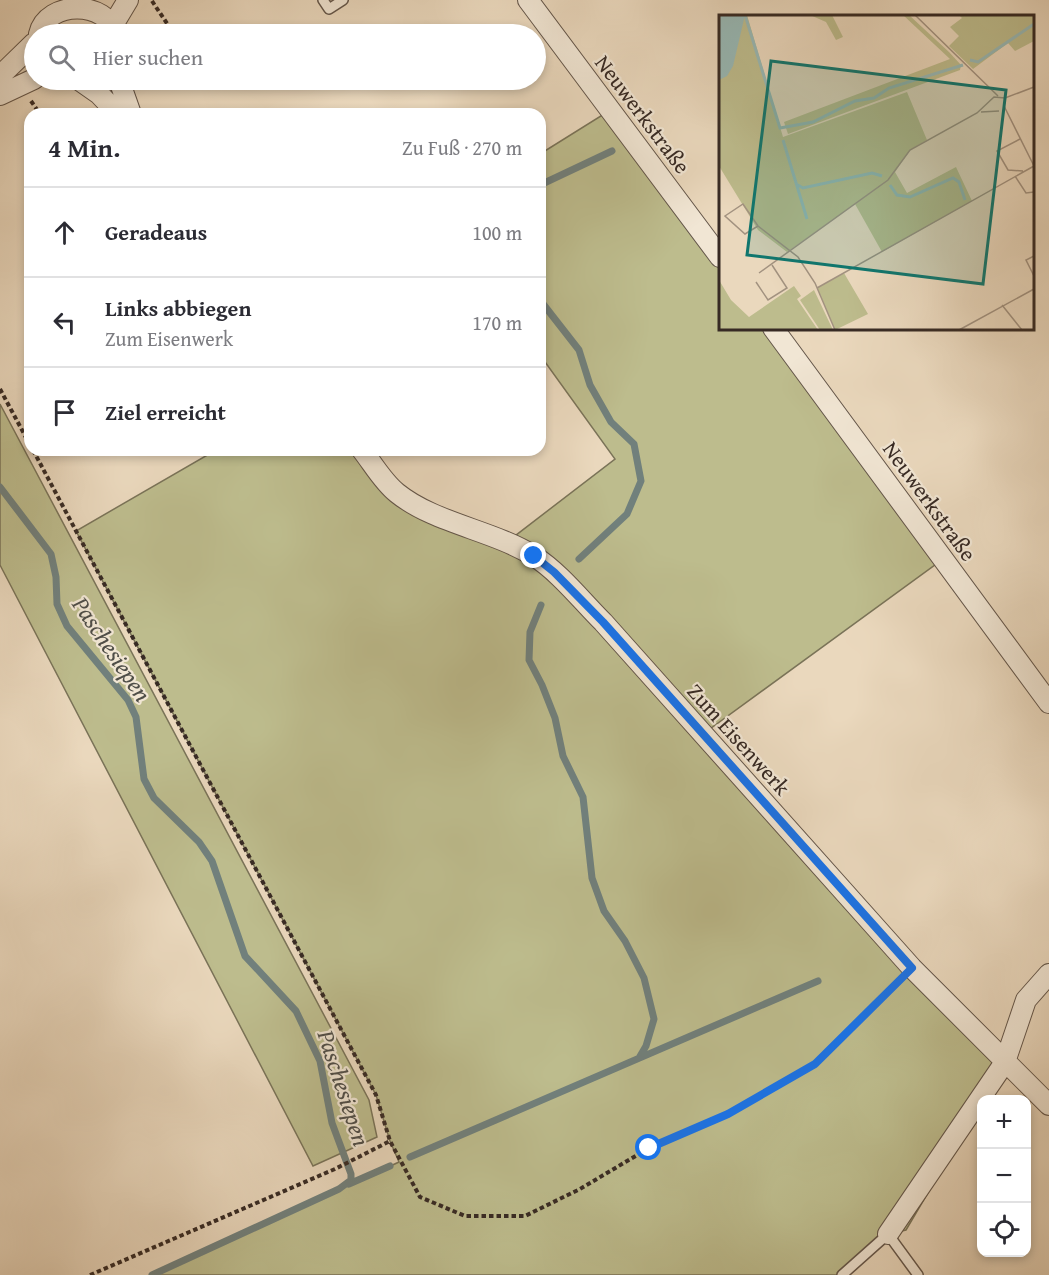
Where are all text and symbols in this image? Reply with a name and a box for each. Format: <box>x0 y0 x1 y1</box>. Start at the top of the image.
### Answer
inset map <box>719 15 1034 330</box>
search box <box>24 24 546 90</box>
icon: search <box>45 41 78 74</box>
text: Hier suchen <box>93 41 203 73</box>
street label: Neuwerkstraße <box>588 48 698 180</box>
text: 4 Min. <box>48 128 120 167</box>
text: Zu Fuß · 270 m <box>402 133 522 162</box>
icon: ahead <box>48 216 81 249</box>
text: Geradeaus <box>105 216 207 248</box>
text: 100 m <box>472 218 522 247</box>
text: Links abbiegen <box>105 292 251 324</box>
icon: left <box>48 306 81 339</box>
text: 170 m <box>472 308 522 337</box>
text: Zum Eisenwerk <box>105 324 233 353</box>
icon: arrive <box>48 396 81 429</box>
text: Ziel erreicht <box>105 396 226 428</box>
street label: Neuwerkstraße <box>876 434 984 568</box>
route end <box>520 542 546 568</box>
water label: Paschesiepen <box>63 589 160 709</box>
street label: Zum Eisenwerk <box>680 676 799 803</box>
water label: Paschesiepen <box>308 1024 379 1151</box>
map controls <box>977 1095 1031 1257</box>
button: + <box>977 1095 1031 1149</box>
route start <box>635 1134 661 1160</box>
button: − <box>977 1149 1031 1203</box>
button: locate <box>977 1203 1031 1257</box>

